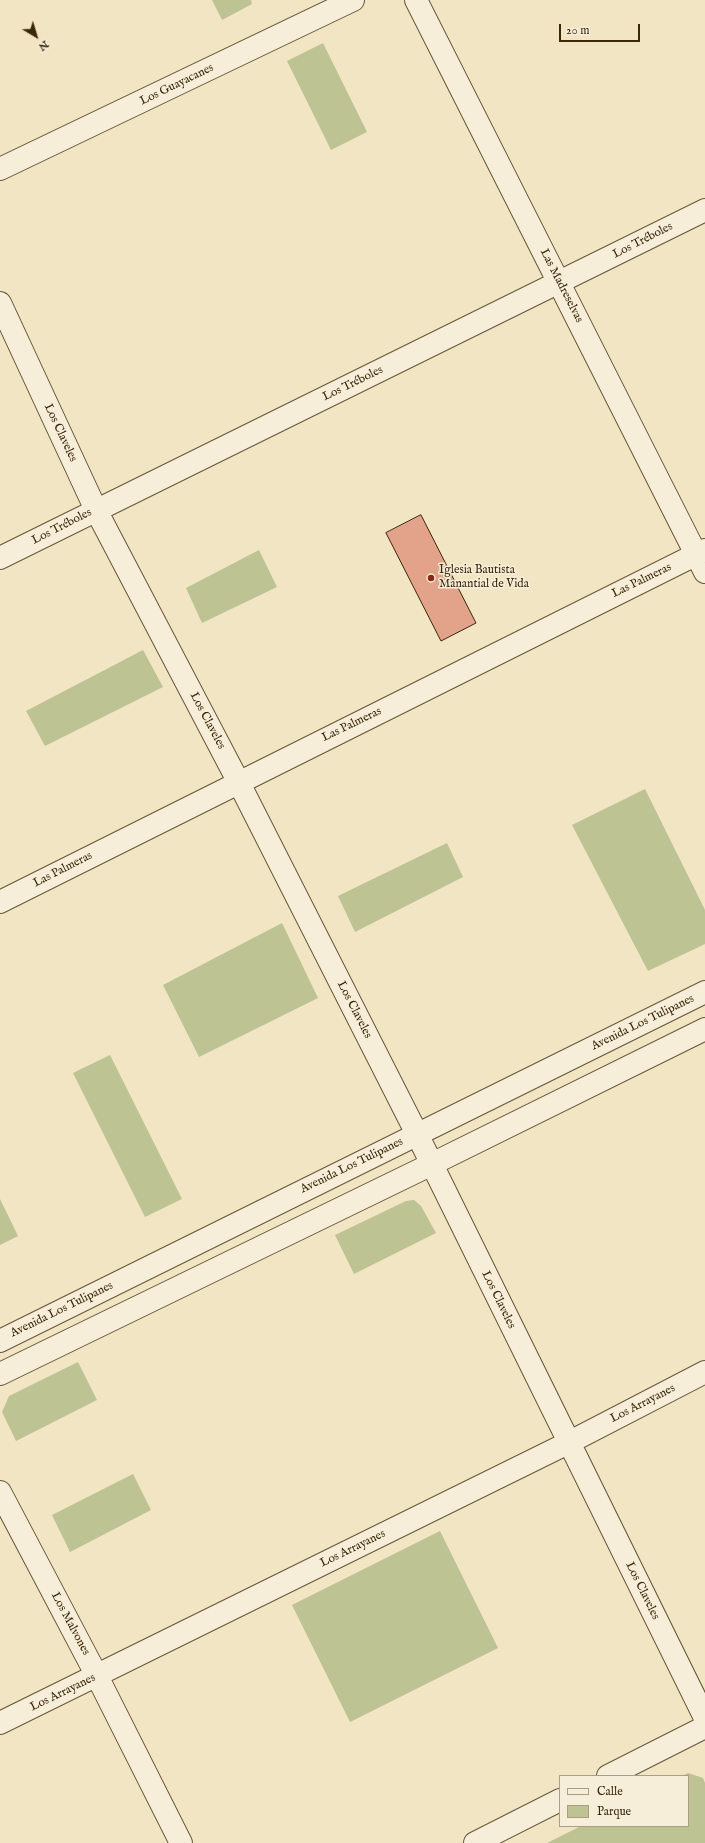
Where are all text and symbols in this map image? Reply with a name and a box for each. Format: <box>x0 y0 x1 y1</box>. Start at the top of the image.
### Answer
north arrow <box>16 16 56 56</box>
scale bar <box>561 16 642 42</box>
text: 20 m <box>566 23 589 38</box>
text: N <box>35 37 51 54</box>
street label: Los Guayacanes <box>138 61 216 109</box>
street label: Los Tréboles <box>611 220 675 262</box>
street label: Las Madreselvas <box>536 247 586 325</box>
street label: Los Tréboles <box>320 363 386 405</box>
street label: Los Claveles <box>40 402 80 464</box>
street label: Los Tréboles <box>30 506 94 548</box>
street label: Las Palmeras <box>610 560 674 602</box>
place label: Iglesia Bautista Manantial de Vida <box>439 564 529 592</box>
marker: Iglesia Bautista Manantial de Vida <box>426 573 436 583</box>
street label: Los Claveles <box>186 690 228 752</box>
street label: Las Palmeras <box>320 704 384 746</box>
street label: Las Palmeras <box>31 849 95 891</box>
street label: Los Claveles <box>333 979 375 1041</box>
street label: Avenida Los Tulipanes <box>589 992 697 1054</box>
street label: Avenida Los Tulipanes <box>298 1135 406 1197</box>
street label: Los Claveles <box>478 1269 518 1331</box>
street label: Avenida Los Tulipanes <box>8 1279 116 1341</box>
street label: Los Arrayanes <box>608 1381 678 1427</box>
street label: Los Arrayanes <box>318 1527 388 1571</box>
street label: Los Claveles <box>622 1560 662 1622</box>
street label: Los Malvones <box>47 1590 93 1658</box>
street label: Los Arrayanes <box>28 1671 98 1715</box>
legend <box>559 1775 689 1827</box>
text: Calle <box>597 1784 623 1799</box>
text: Parque <box>597 1804 631 1819</box>

